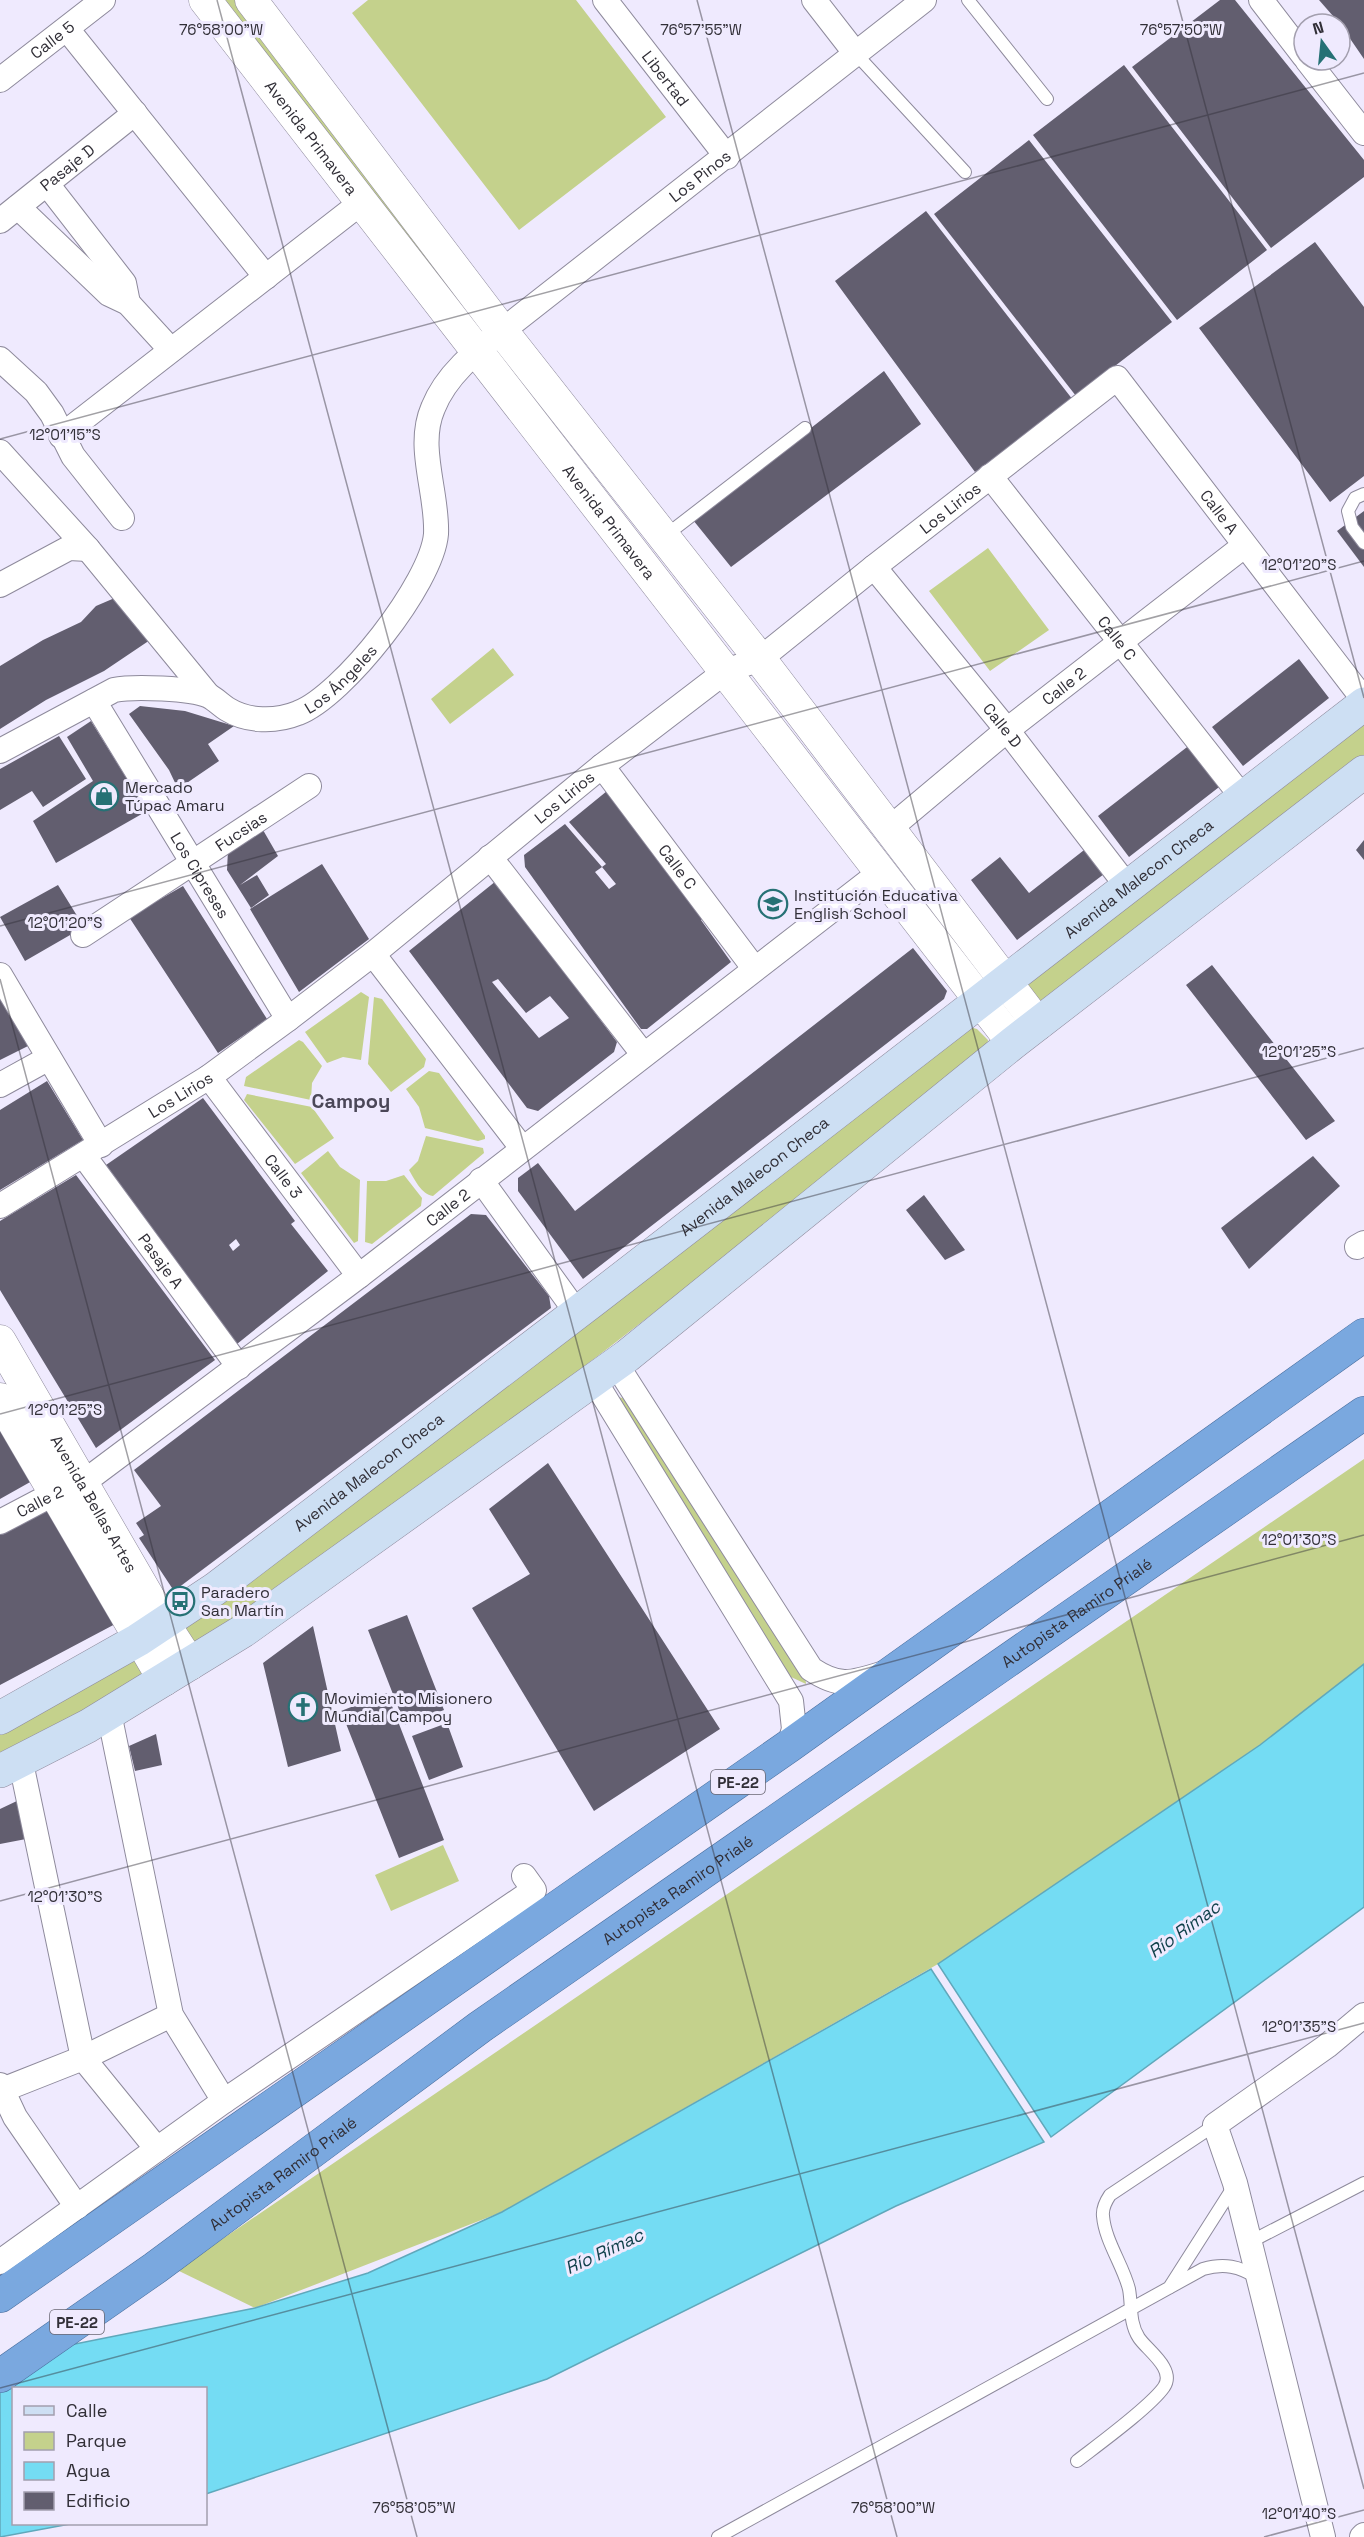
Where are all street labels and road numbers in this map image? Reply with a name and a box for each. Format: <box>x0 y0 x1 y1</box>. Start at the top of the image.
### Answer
street label: Calle 5 <box>26 16 79 63</box>
street label: Libertad <box>637 46 694 110</box>
street label: Avenida Primavera <box>260 76 363 199</box>
street label: Pasaje D <box>35 139 99 196</box>
street label: Los Pinos <box>665 145 735 207</box>
street label: Avenida Primavera <box>558 460 660 583</box>
street label: Los Lirios <box>915 477 985 538</box>
street label: Calle A <box>1196 485 1243 538</box>
street label: Calle C <box>1093 611 1141 665</box>
street label: Los Ángeles <box>300 640 381 718</box>
street label: Calle 2 <box>1037 662 1090 710</box>
street label: Calle D <box>979 698 1027 752</box>
street label: Los Lirios <box>530 766 599 828</box>
street label: Fucsias <box>211 806 271 856</box>
street label: Avenida Malecon Checa <box>1060 814 1217 943</box>
street label: Los Cipreses <box>166 828 235 922</box>
street label: Calle C <box>654 840 702 893</box>
street label: Los Lirios <box>144 1067 217 1123</box>
street label: Avenida Malecon Checa <box>675 1112 833 1240</box>
street label: Calle 3 <box>260 1149 307 1203</box>
street label: Calle 2 <box>421 1184 474 1231</box>
street label: Pasaje A <box>134 1229 188 1293</box>
street label: Avenida Malecon Checa <box>289 1408 448 1536</box>
street label: Avenida Bellas Artes <box>46 1431 142 1576</box>
street label: Calle 2 <box>13 1480 66 1522</box>
street label: Autopista Ramiro Prialé <box>997 1553 1156 1672</box>
road number: PE-22 <box>711 1770 765 1794</box>
street label: Autopista Ramiro Prialé <box>598 1830 757 1949</box>
street label: Autopista Ramiro Prialé <box>205 2112 361 2235</box>
road number: PE-22 <box>50 2310 104 2334</box>

